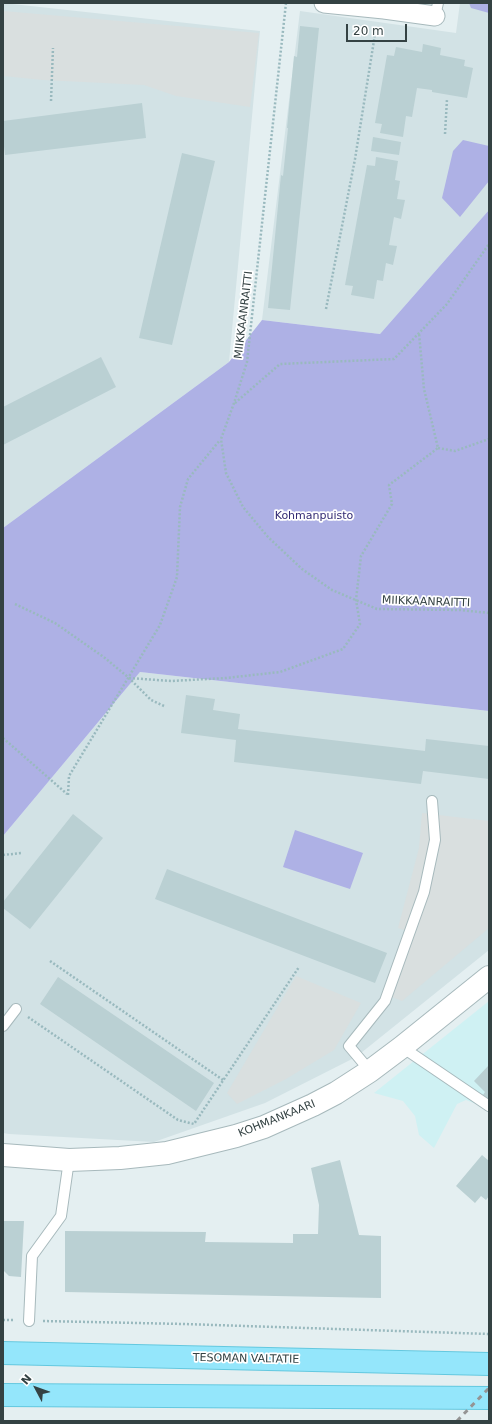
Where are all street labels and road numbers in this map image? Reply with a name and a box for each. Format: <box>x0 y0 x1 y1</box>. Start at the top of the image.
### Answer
street label: MIIKKAANRAITTI <box>232 270 256 360</box>
street label: MIIKKAANRAITTI <box>382 594 470 610</box>
street label: KOHMANKAARI <box>236 1098 318 1140</box>
street label: TESOMAN VALTATIE <box>193 1351 299 1367</box>

